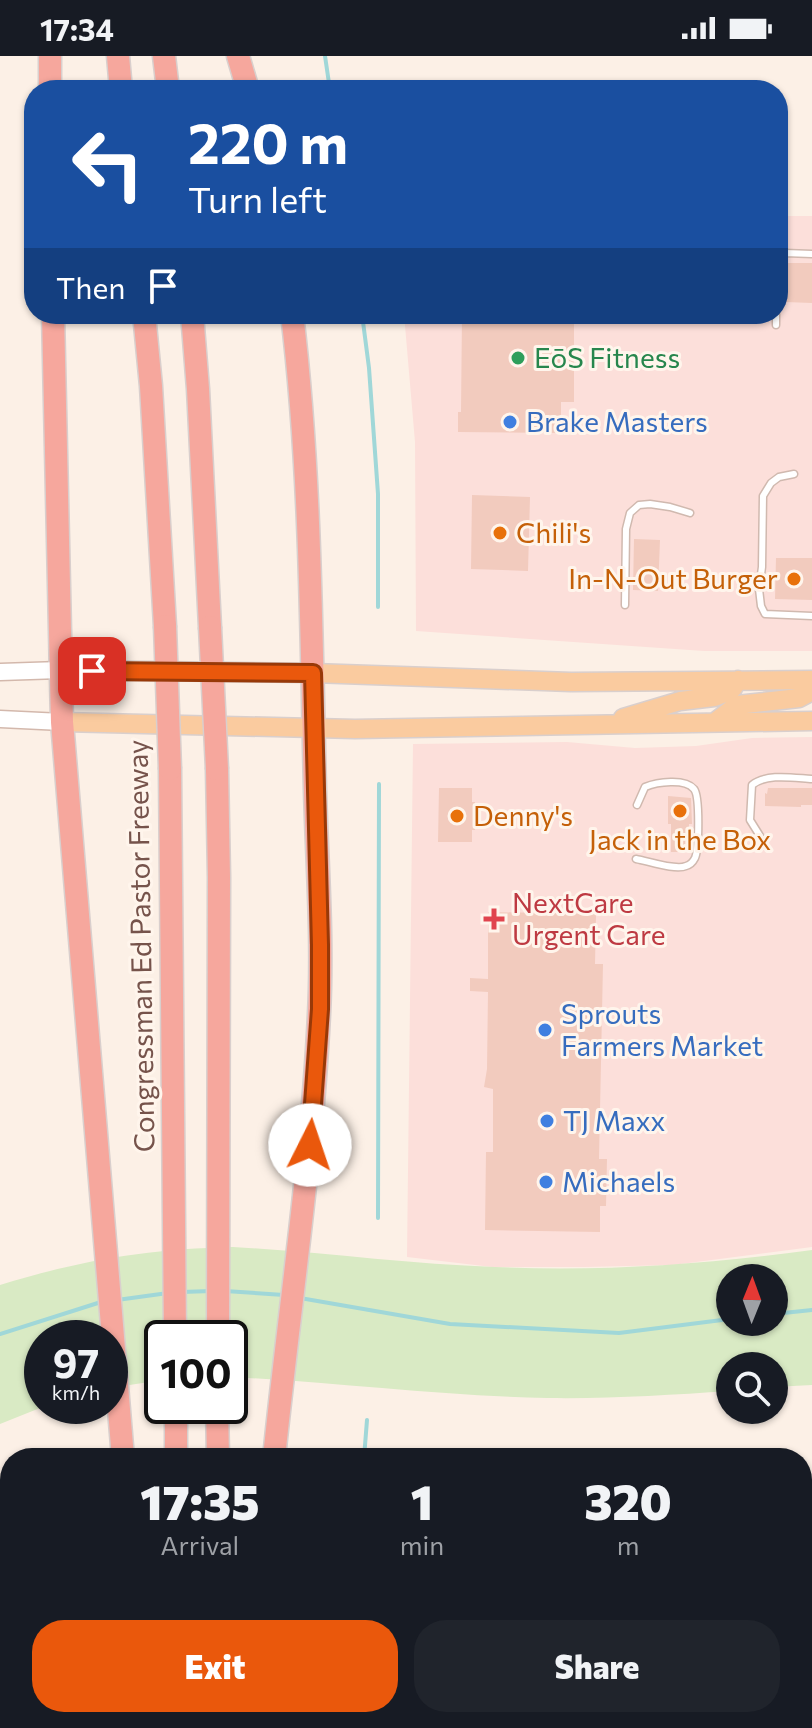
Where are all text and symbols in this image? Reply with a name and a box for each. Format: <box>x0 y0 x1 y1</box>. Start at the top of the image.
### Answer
text: 17:34 <box>40 10 114 47</box>
text: 220 m <box>188 107 348 176</box>
icon: left <box>56 112 160 216</box>
text: Turn left <box>188 176 327 220</box>
icon: arrive <box>141 264 185 308</box>
text: Then <box>56 268 125 305</box>
place label: EōS Fitness <box>534 340 680 374</box>
marker: EōS Fitness <box>509 349 527 367</box>
place label: Brake Masters <box>526 404 708 438</box>
marker: Brake Masters <box>501 413 519 431</box>
place label: Chili's <box>516 515 591 549</box>
marker: Chili's <box>491 524 509 542</box>
place label: In-N-Out Burger <box>568 561 778 595</box>
marker: In-N-Out Burger <box>785 570 803 588</box>
pin <box>58 637 126 705</box>
icon: arrive <box>70 649 114 693</box>
street label: Congressman Ed Pastor Freeway <box>119 739 161 1153</box>
place label: Denny's <box>473 798 573 832</box>
marker: Jack in the Box <box>671 802 689 820</box>
marker: Denny's <box>448 807 466 825</box>
place label: Jack in the Box <box>589 822 771 856</box>
place label: NextCare Urgent Care <box>512 885 666 951</box>
marker: NextCare Urgent Care <box>483 908 505 930</box>
place label: Sprouts Farmers Market <box>561 996 763 1062</box>
marker: Sprouts Farmers Market <box>536 1021 554 1039</box>
position arrow <box>268 1103 352 1187</box>
place label: TJ Maxx <box>563 1103 666 1137</box>
marker: TJ Maxx <box>538 1112 556 1130</box>
place label: Michaels <box>562 1164 675 1198</box>
marker: Michaels <box>537 1173 555 1191</box>
north arrow <box>716 1264 788 1336</box>
map controls <box>716 1264 788 1424</box>
speed limit sign: 100 <box>144 1320 248 1424</box>
text: 97 <box>53 1337 99 1386</box>
button: search <box>716 1352 788 1424</box>
text: km/h <box>52 1380 100 1404</box>
text: 17:35 <box>140 1471 260 1530</box>
text: 1 <box>411 1471 433 1530</box>
text: 320 <box>584 1471 672 1530</box>
text: Arrival <box>161 1529 239 1560</box>
text: min <box>400 1529 444 1560</box>
text: m <box>617 1529 639 1560</box>
button: Exit <box>32 1620 398 1712</box>
button: Share <box>414 1620 780 1712</box>

